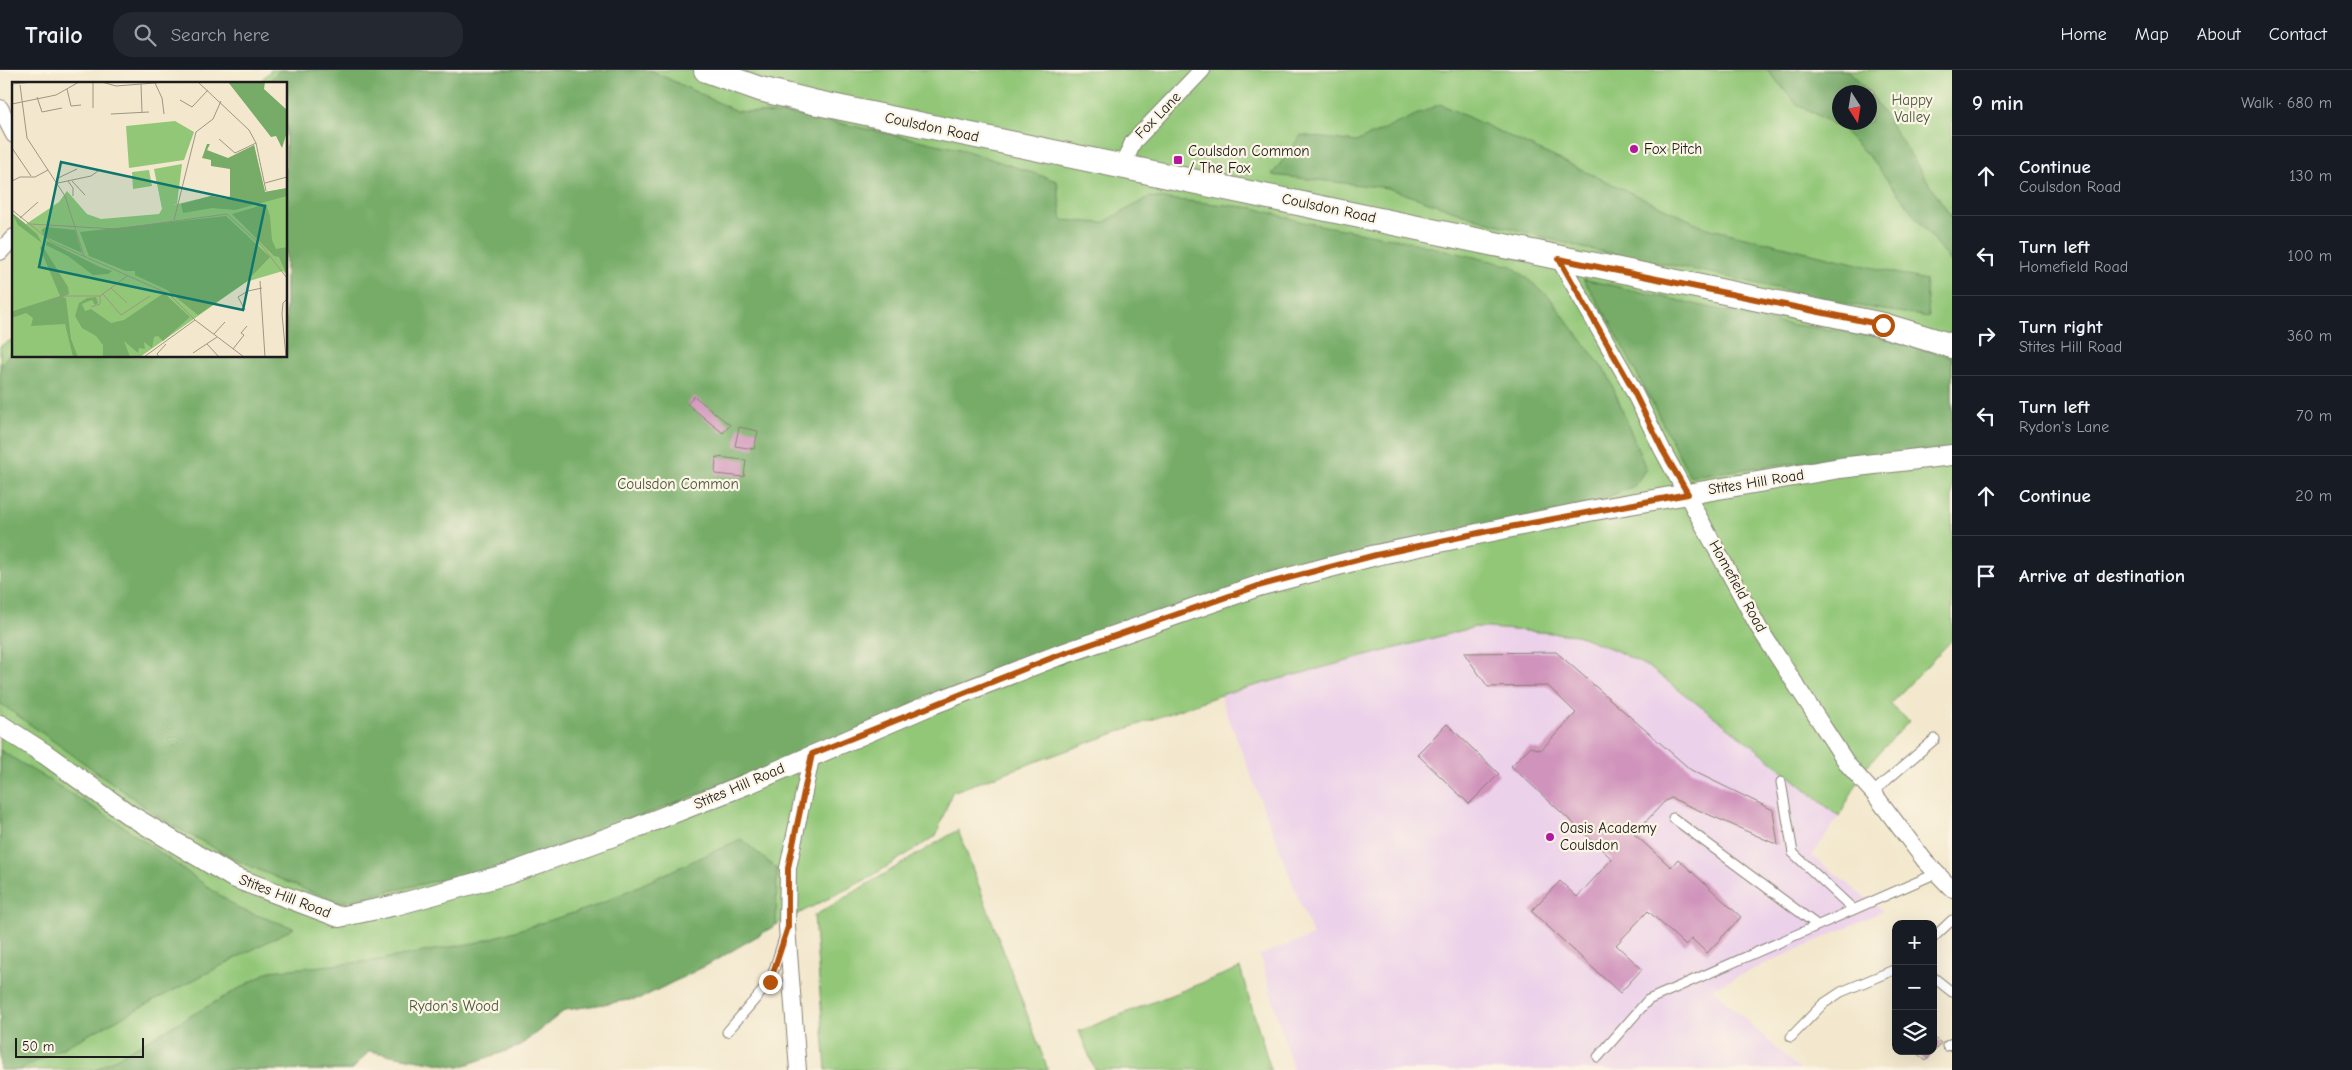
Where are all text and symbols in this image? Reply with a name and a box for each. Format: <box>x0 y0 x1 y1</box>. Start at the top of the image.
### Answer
search box <box>113 12 463 57</box>
text: Trailo <box>25 21 83 49</box>
icon: search <box>131 21 159 49</box>
text: Search here <box>171 24 270 46</box>
text: Home <box>2060 24 2107 45</box>
text: Map <box>2135 24 2169 45</box>
text: About <box>2197 24 2241 45</box>
text: Contact <box>2269 24 2327 45</box>
inset map <box>12 82 288 358</box>
north arrow <box>1832 85 1877 130</box>
street label: Fox Lane <box>1131 87 1185 142</box>
park label: Happy Valley <box>1891 91 1933 126</box>
text: 9 min <box>1972 91 2024 115</box>
text: Walk · 680 m <box>2241 94 2332 112</box>
street label: Coulsdon Road <box>883 108 981 146</box>
place label: Fox Pitch <box>1644 140 1702 158</box>
place label: Coulsdon Common / The Fox <box>1188 142 1310 177</box>
marker: Fox Pitch <box>1628 143 1640 155</box>
marker: Coulsdon Common / The Fox <box>1172 154 1184 166</box>
text: Continue <box>2019 156 2091 178</box>
icon: ahead <box>1972 162 2000 190</box>
text: 130 m <box>2289 167 2332 185</box>
text: Coulsdon Road <box>2019 178 2121 196</box>
street label: Coulsdon Road <box>1280 189 1378 227</box>
text: Turn left <box>2019 236 2090 258</box>
icon: left <box>1972 242 2000 270</box>
text: 100 m <box>2288 247 2332 265</box>
text: Homefield Road <box>2019 258 2128 276</box>
route start <box>1872 314 1895 337</box>
text: Turn right <box>2019 316 2103 338</box>
icon: right <box>1972 322 2000 350</box>
text: 360 m <box>2287 327 2332 345</box>
text: Stites Hill Road <box>2019 338 2122 356</box>
text: Turn left <box>2019 396 2090 418</box>
icon: left <box>1972 402 2000 430</box>
text: 70 m <box>2296 407 2332 425</box>
text: Rydon's Lane <box>2019 418 2109 436</box>
street label: Stites Hill Road <box>1707 466 1805 498</box>
park label: Coulsdon Common <box>617 475 739 493</box>
icon: ahead <box>1972 482 2000 510</box>
text: Continue <box>2019 485 2091 507</box>
text: 20 m <box>2295 487 2332 505</box>
street label: Homefield Road <box>1705 537 1771 635</box>
icon: arrive <box>1972 562 2000 590</box>
text: Arrive at destination <box>2019 565 2185 587</box>
street label: Stites Hill Road <box>691 759 787 813</box>
place label: Oasis Academy Coulsdon <box>1560 819 1657 854</box>
marker: Oasis Academy Coulsdon <box>1544 831 1556 843</box>
street label: Stites Hill Road <box>237 870 333 922</box>
map controls <box>1892 920 1937 1055</box>
button: + <box>1892 920 1937 965</box>
button: − <box>1892 965 1937 1010</box>
route end <box>759 971 782 994</box>
park label: Rydon's Wood <box>409 997 499 1015</box>
button: layers <box>1892 1010 1937 1055</box>
scale bar <box>15 1035 144 1058</box>
text: 50 m <box>22 1038 54 1055</box>

